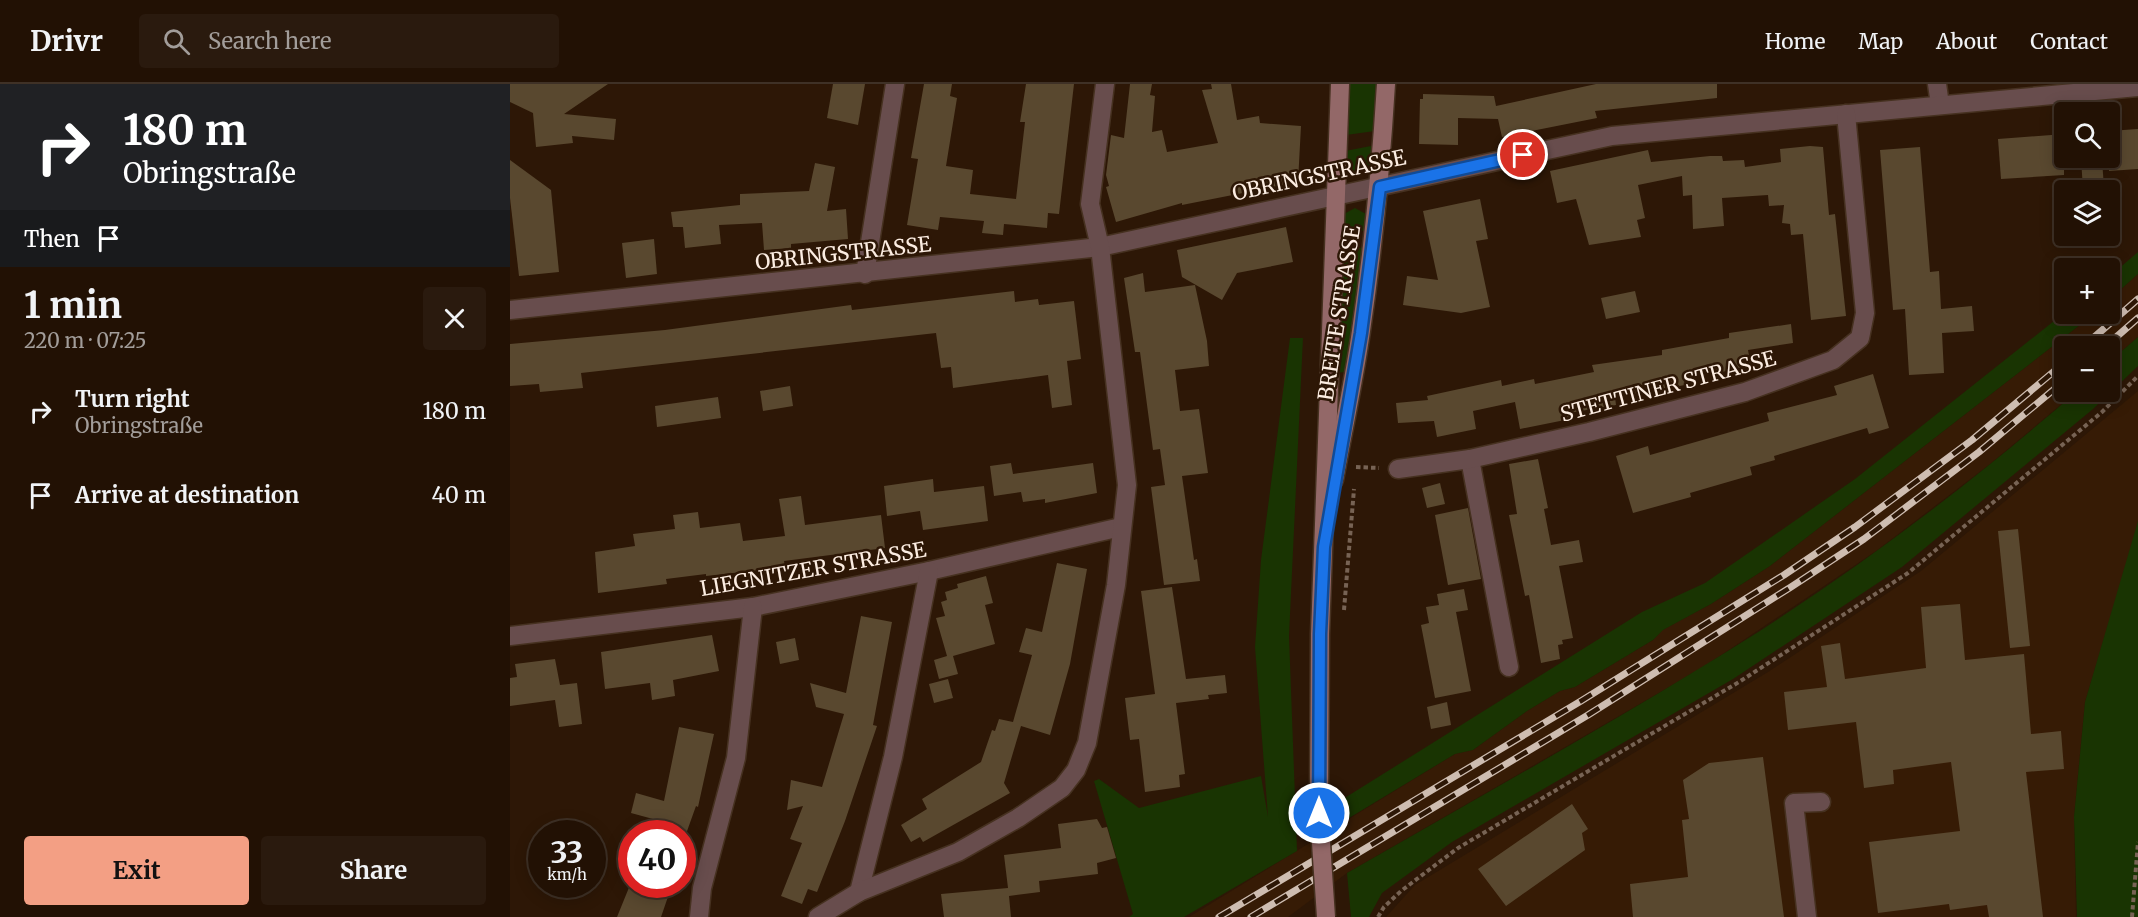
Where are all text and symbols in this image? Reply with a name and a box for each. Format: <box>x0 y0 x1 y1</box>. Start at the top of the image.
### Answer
search box <box>139 14 559 68</box>
text: Drivr <box>30 23 103 59</box>
icon: search <box>160 25 193 58</box>
text: Search here <box>208 27 331 55</box>
text: Home <box>1765 28 1825 55</box>
text: Map <box>1858 28 1903 55</box>
text: About <box>1936 28 1997 55</box>
text: Contact <box>2030 28 2108 55</box>
map controls <box>2054 102 2120 402</box>
button: search <box>2054 102 2120 168</box>
text: 180 m <box>123 104 247 156</box>
icon: right <box>24 108 102 186</box>
pin <box>1497 129 1548 180</box>
icon: arrive <box>1506 138 1539 171</box>
street label: OBRINGSTRASSE <box>1230 143 1409 207</box>
text: Obringstraße <box>123 156 296 190</box>
button: layers <box>2054 180 2120 246</box>
icon: arrive <box>92 222 125 255</box>
street label: BREITE STRASSE <box>1312 223 1366 403</box>
text: Then <box>24 225 80 253</box>
street label: OBRINGSTRASSE <box>754 230 933 276</box>
button: + <box>2054 258 2120 324</box>
text: 1 min <box>24 283 122 328</box>
button: close <box>423 287 486 350</box>
text: 220 m · 07:25 <box>24 328 147 353</box>
button: − <box>2054 336 2120 402</box>
street label: STETTINER STRASSE <box>1557 344 1779 428</box>
text: Turn right <box>75 385 189 413</box>
icon: right <box>24 395 57 428</box>
text: 180 m <box>422 397 486 425</box>
text: Obringstraße <box>75 413 203 438</box>
icon: arrive <box>24 479 57 512</box>
text: Arrive at destination <box>75 481 299 509</box>
text: 40 m <box>431 481 486 509</box>
street label: LIEGNITZER STRASSE <box>698 536 929 602</box>
position arrow <box>1287 781 1351 845</box>
speed limit sign: 40 <box>618 820 696 898</box>
text: 33 <box>550 833 584 871</box>
button: Exit <box>24 836 249 905</box>
button: Share <box>261 836 486 905</box>
text: km/h <box>547 865 587 884</box>

